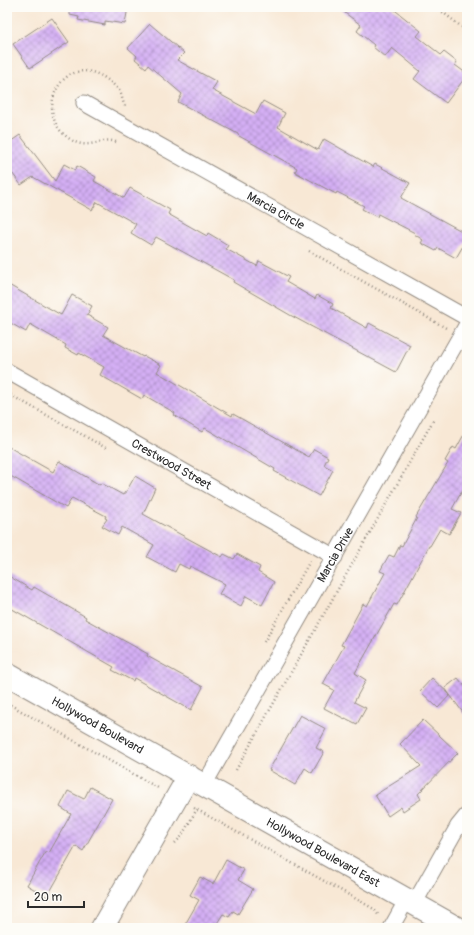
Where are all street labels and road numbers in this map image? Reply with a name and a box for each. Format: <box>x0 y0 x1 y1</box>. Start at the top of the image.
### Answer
street label: Marcia Circle <box>244 189 307 233</box>
street label: Crestwood Street <box>128 436 214 493</box>
street label: Marcia Drive <box>314 525 357 585</box>
street label: Hollywood Boulevard <box>49 694 146 758</box>
street label: Hollywood Boulevard East <box>263 815 382 891</box>

